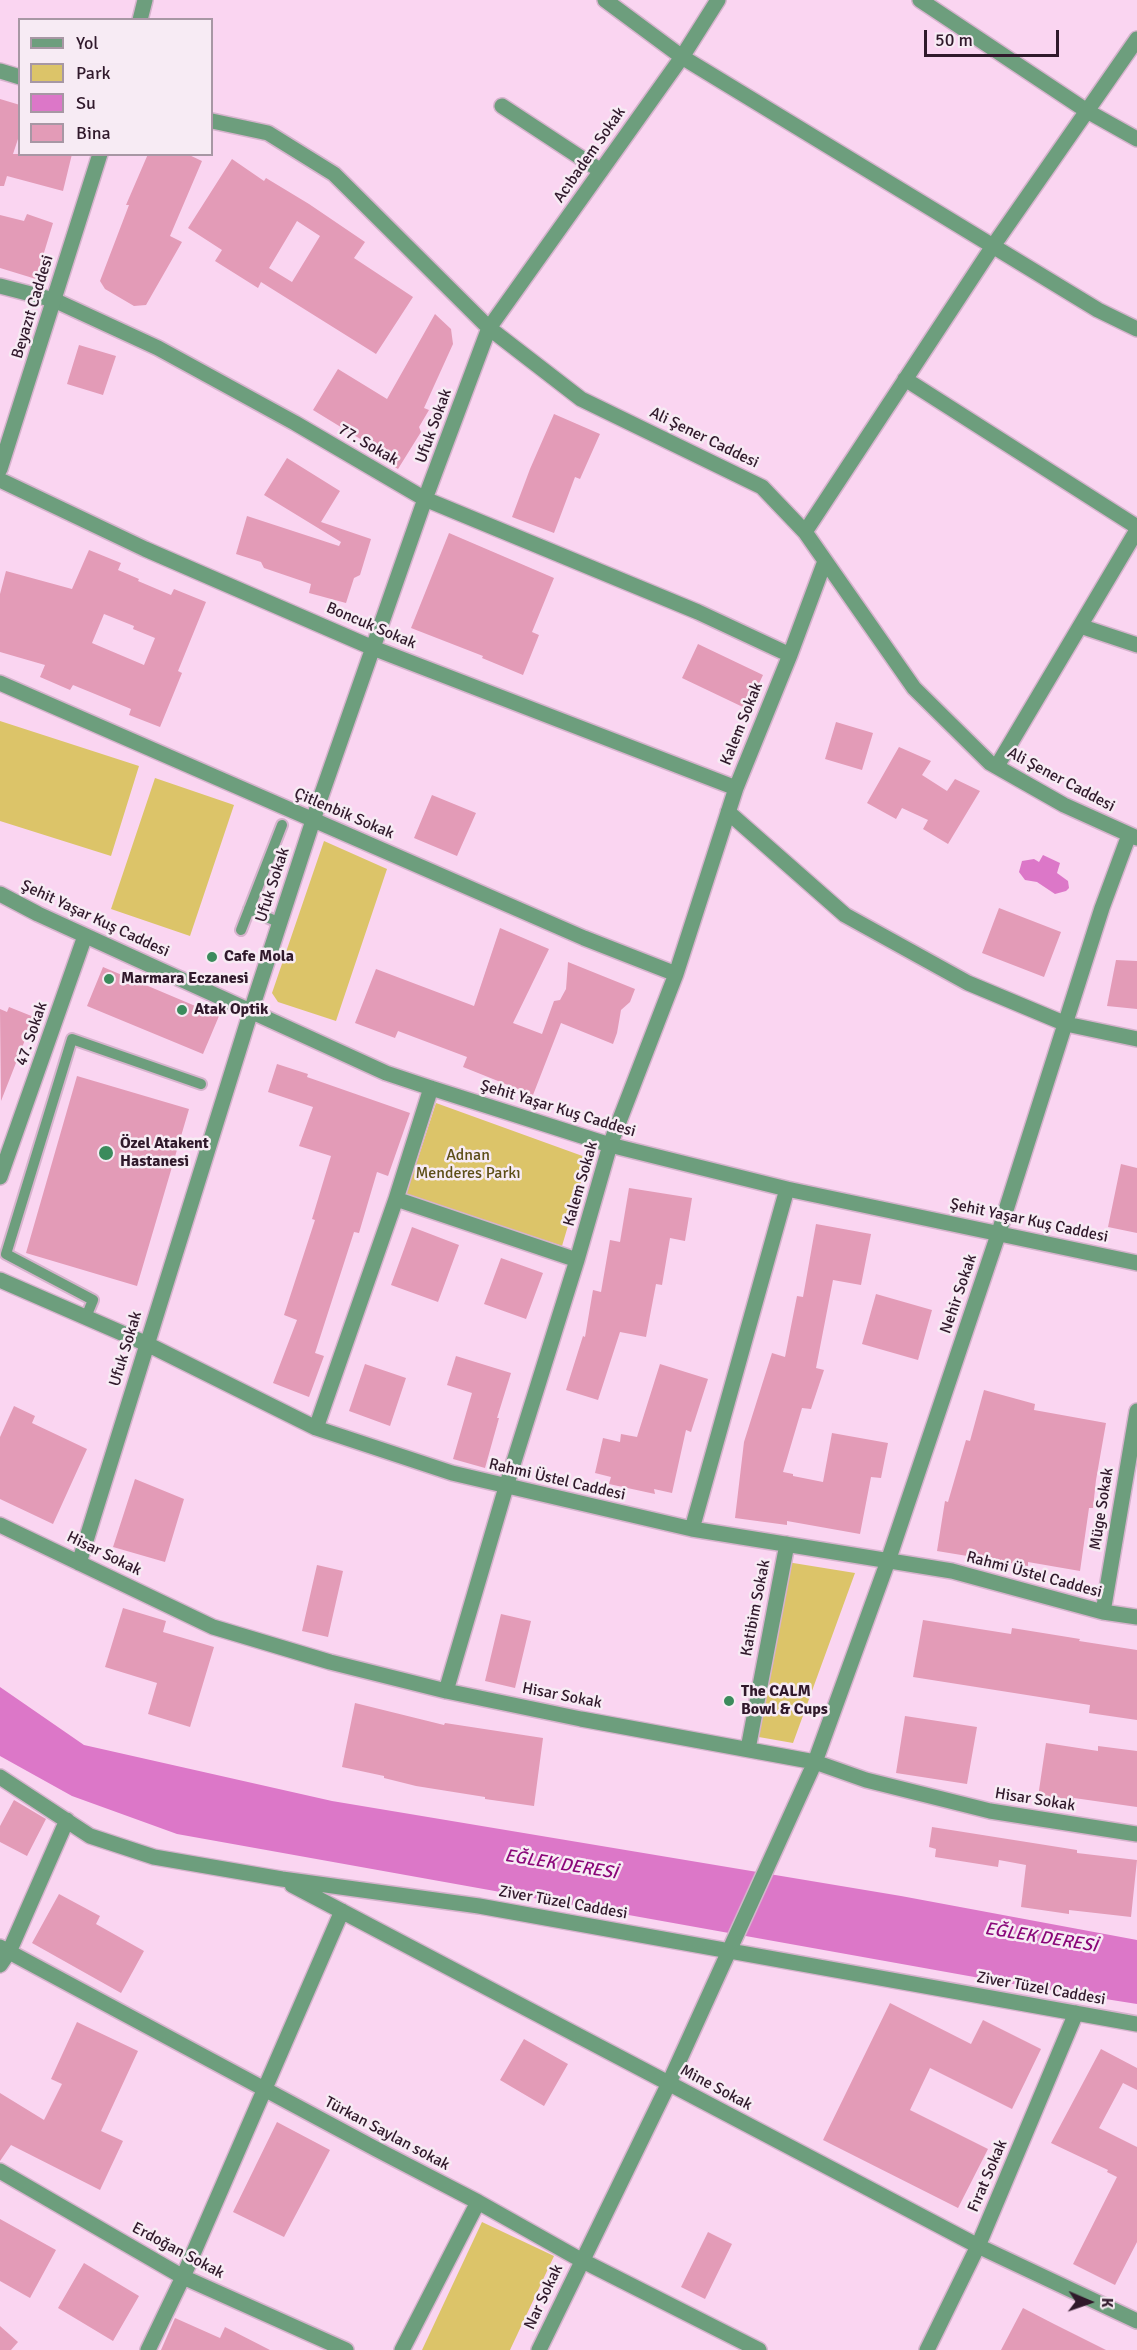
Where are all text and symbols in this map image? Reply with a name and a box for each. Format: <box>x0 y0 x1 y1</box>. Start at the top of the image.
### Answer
legend <box>18 18 213 156</box>
scale bar <box>927 18 1062 56</box>
text: 50 m <box>935 29 973 51</box>
text: Yol <box>76 32 99 54</box>
text: Park <box>76 62 111 84</box>
text: Su <box>76 92 96 114</box>
street label: Acıbadem Sokak <box>550 103 630 207</box>
text: Bina <box>76 122 111 144</box>
street label: Beyazıt Caddesi <box>8 253 58 361</box>
street label: Ufuk Sokak <box>412 386 456 466</box>
street label: Ali Şener Caddesi <box>646 403 762 473</box>
street label: 77. Sokak <box>334 420 402 470</box>
street label: Boncuk Sokak <box>323 598 419 654</box>
street label: Kalem Sokak <box>717 680 767 768</box>
street label: Ali Şener Caddesi <box>1004 744 1118 816</box>
street label: Çitlenbik Sokak <box>291 784 397 844</box>
street label: Ufuk Sokak <box>252 845 294 925</box>
street label: Şehit Yaşar Kuş Caddesi <box>18 876 172 962</box>
place label: Cafe Mola <box>224 947 294 967</box>
marker: Cafe Mola <box>205 950 219 964</box>
place label: Marmara Eczanesi <box>121 969 249 989</box>
marker: Marmara Eczanesi <box>102 972 116 986</box>
street label: 47. Sokak <box>12 999 52 1069</box>
place label: Atak Optik <box>194 1000 268 1020</box>
marker: Atak Optik <box>175 1003 189 1017</box>
street label: Şehit Yaşar Kuş Caddesi <box>478 1076 638 1142</box>
place label: Özel Atakent Hastanesi <box>120 1134 209 1172</box>
street label: Kalem Sokak <box>560 1139 602 1229</box>
marker: Özel Atakent Hastanesi <box>97 1144 115 1162</box>
park label: Adnan Menderes Parkı <box>415 1146 521 1184</box>
street label: Şehit Yaşar Kuş Caddesi <box>948 1195 1110 1247</box>
street label: Nehir Sokak <box>936 1252 982 1336</box>
street label: Ufuk Sokak <box>105 1309 147 1389</box>
street label: Rahmi Üstel Caddesi <box>487 1455 627 1505</box>
street label: Müge Sokak <box>1086 1467 1118 1551</box>
street label: Hisar Sokak <box>63 1528 145 1580</box>
street label: Rahmi Üstel Caddesi <box>964 1548 1104 1602</box>
street label: Katibim Sokak <box>737 1558 775 1658</box>
street label: Hisar Sokak <box>520 1679 604 1713</box>
place label: The CALM Bowl & Cups <box>741 1682 828 1720</box>
marker: The CALM Bowl & Cups <box>722 1694 736 1708</box>
street label: Hisar Sokak <box>993 1784 1077 1816</box>
water label: EĞLEK DERESİ <box>503 1845 619 1885</box>
street label: Ziver Tüzel Caddesi <box>497 1882 629 1924</box>
water label: EĞLEK DERESİ <box>983 1918 1099 1958</box>
street label: Ziver Tüzel Caddesi <box>975 1968 1107 2010</box>
street label: Mine Sokak <box>677 2061 755 2115</box>
street label: Türkan Saylan sokak <box>321 2093 453 2175</box>
street label: Fırat Sokak <box>964 2137 1012 2215</box>
street label: Erdoğan Sokak <box>129 2219 227 2283</box>
street label: Nar Sokak <box>521 2261 567 2333</box>
north arrow <box>1059 2272 1119 2332</box>
text: K <box>1097 2297 1117 2308</box>

